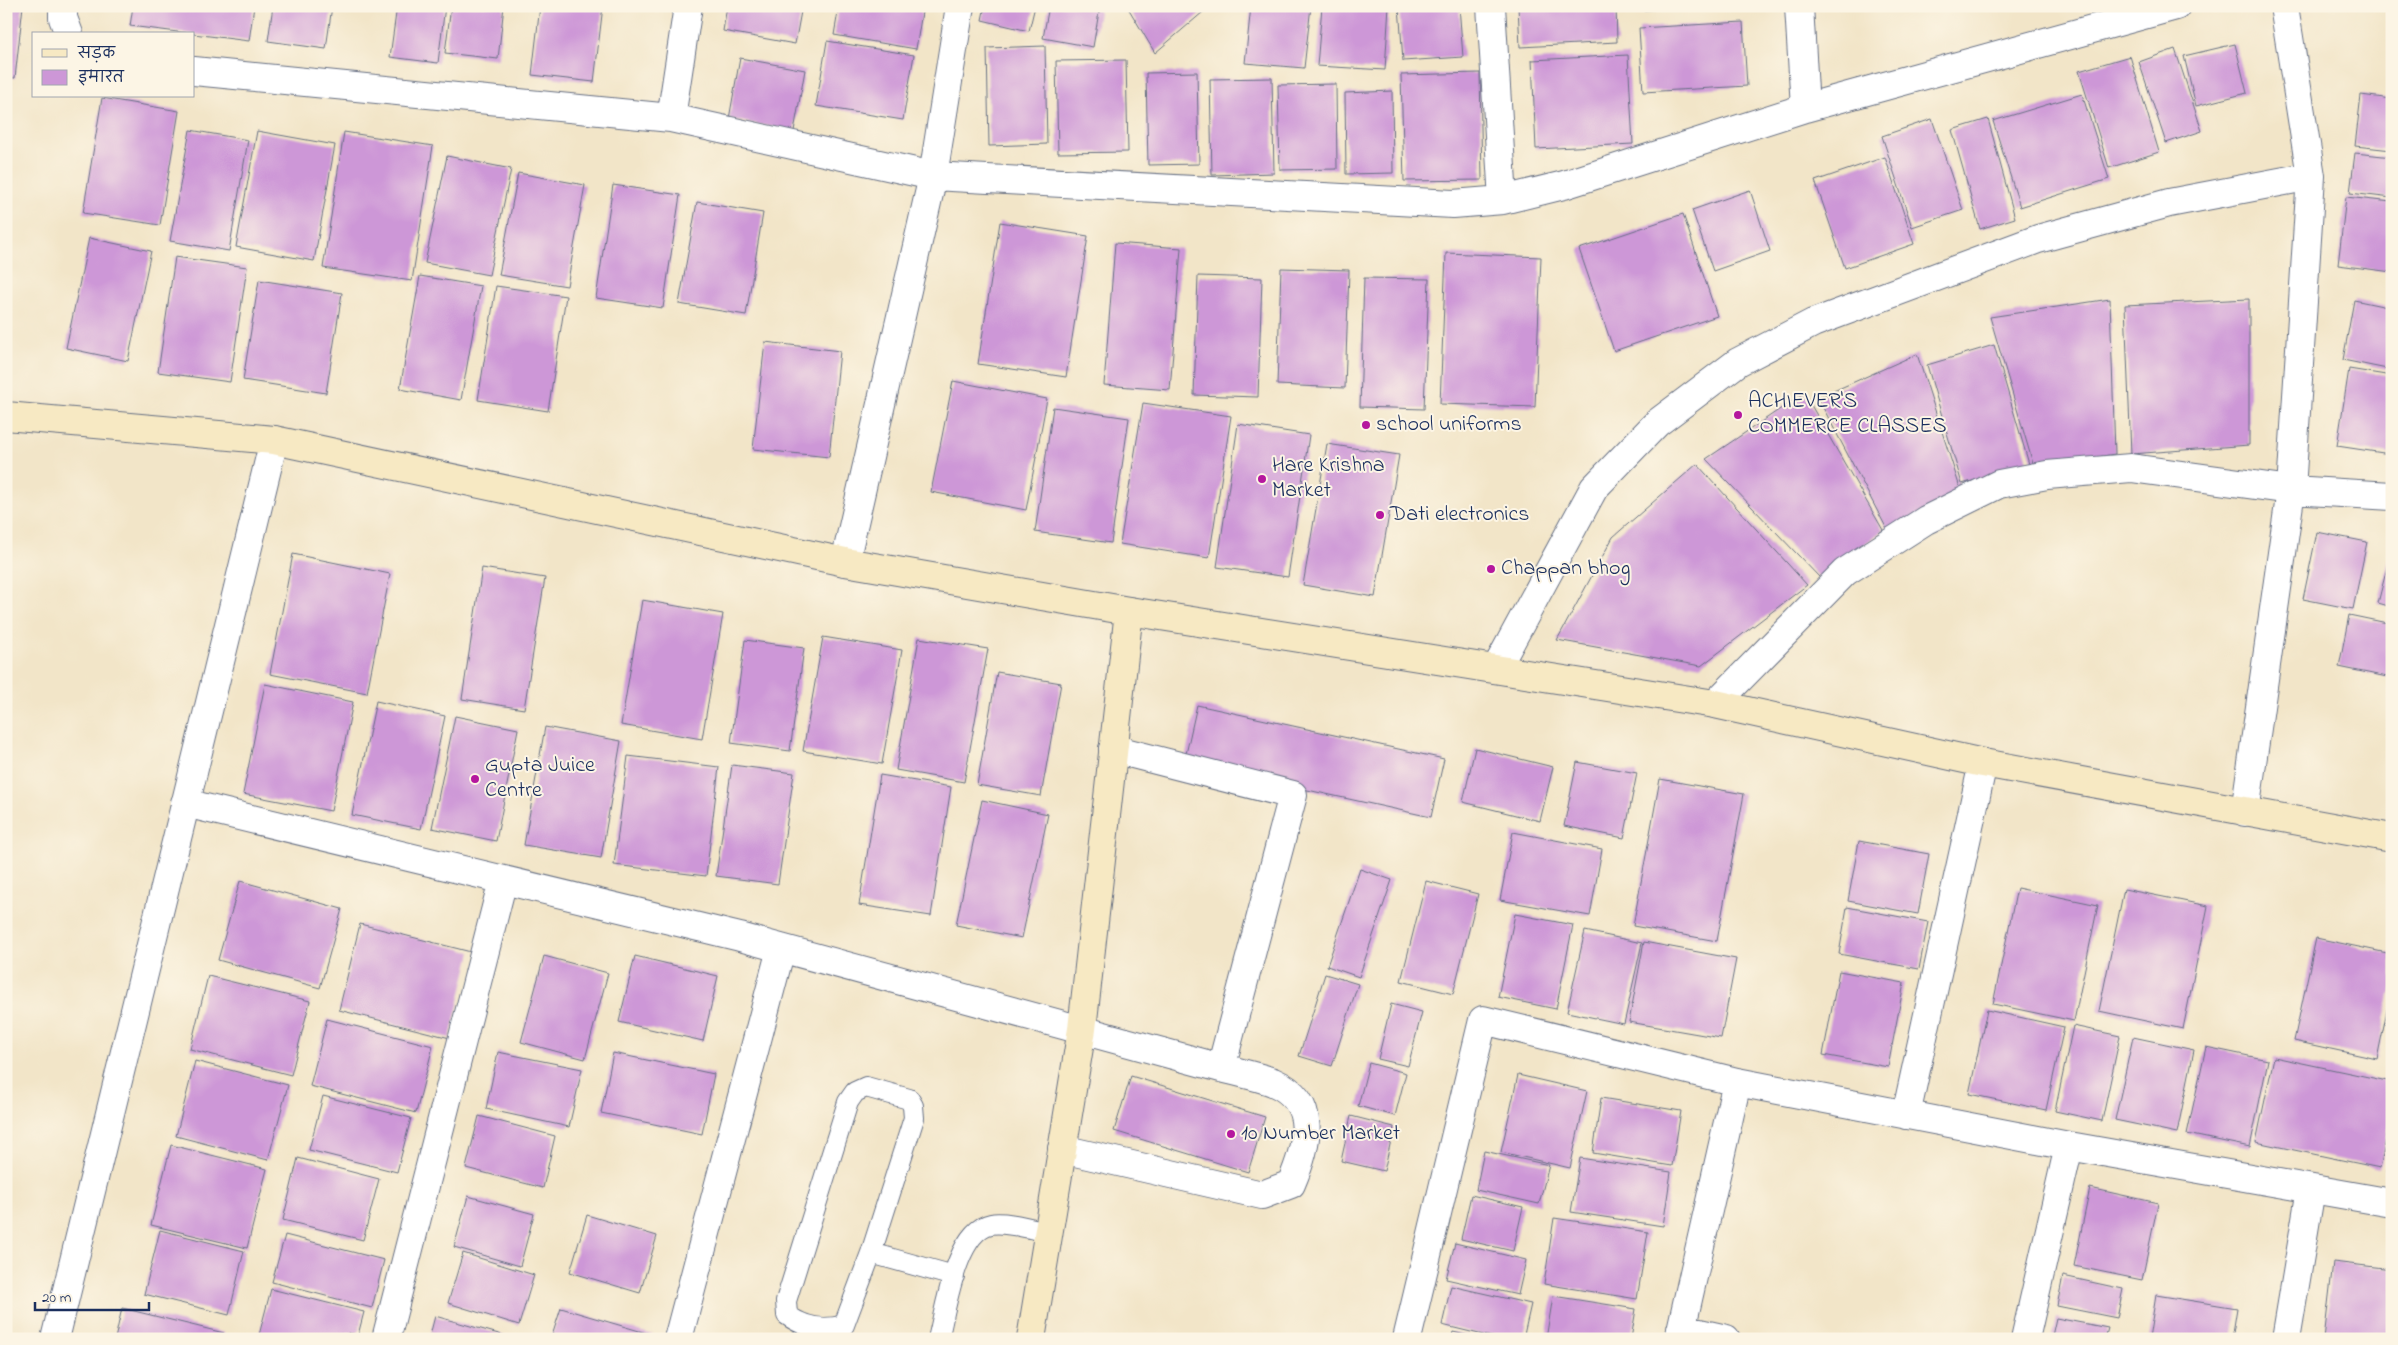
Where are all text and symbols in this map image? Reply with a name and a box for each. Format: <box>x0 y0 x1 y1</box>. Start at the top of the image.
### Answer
legend <box>32 32 195 98</box>
text: सड़क <box>77 43 116 65</box>
text: इमारत <box>78 67 125 89</box>
place label: ACHIEVER'S COMMERCE CLASSES <box>1748 386 1947 443</box>
place label: school uniforms <box>1376 409 1522 441</box>
marker: ACHIEVER'S COMMERCE CLASSES <box>1732 409 1744 421</box>
marker: school uniforms <box>1360 419 1372 431</box>
place label: Hare Krishna Market <box>1272 450 1385 507</box>
marker: Hare Krishna Market <box>1256 473 1268 485</box>
place label: Dati electronics <box>1389 499 1529 531</box>
marker: Dati electronics <box>1374 509 1386 521</box>
place label: Chappan bhog <box>1501 553 1630 586</box>
marker: Chappan bhog <box>1485 563 1497 575</box>
place label: Gupta Juice Centre <box>485 750 595 807</box>
marker: Gupta Juice Centre <box>469 773 481 785</box>
place label: 10 Number Market <box>1241 1118 1401 1150</box>
marker: 10 Number Market <box>1225 1128 1237 1140</box>
scale bar <box>35 1280 149 1312</box>
text: 20 m <box>42 1287 72 1309</box>

